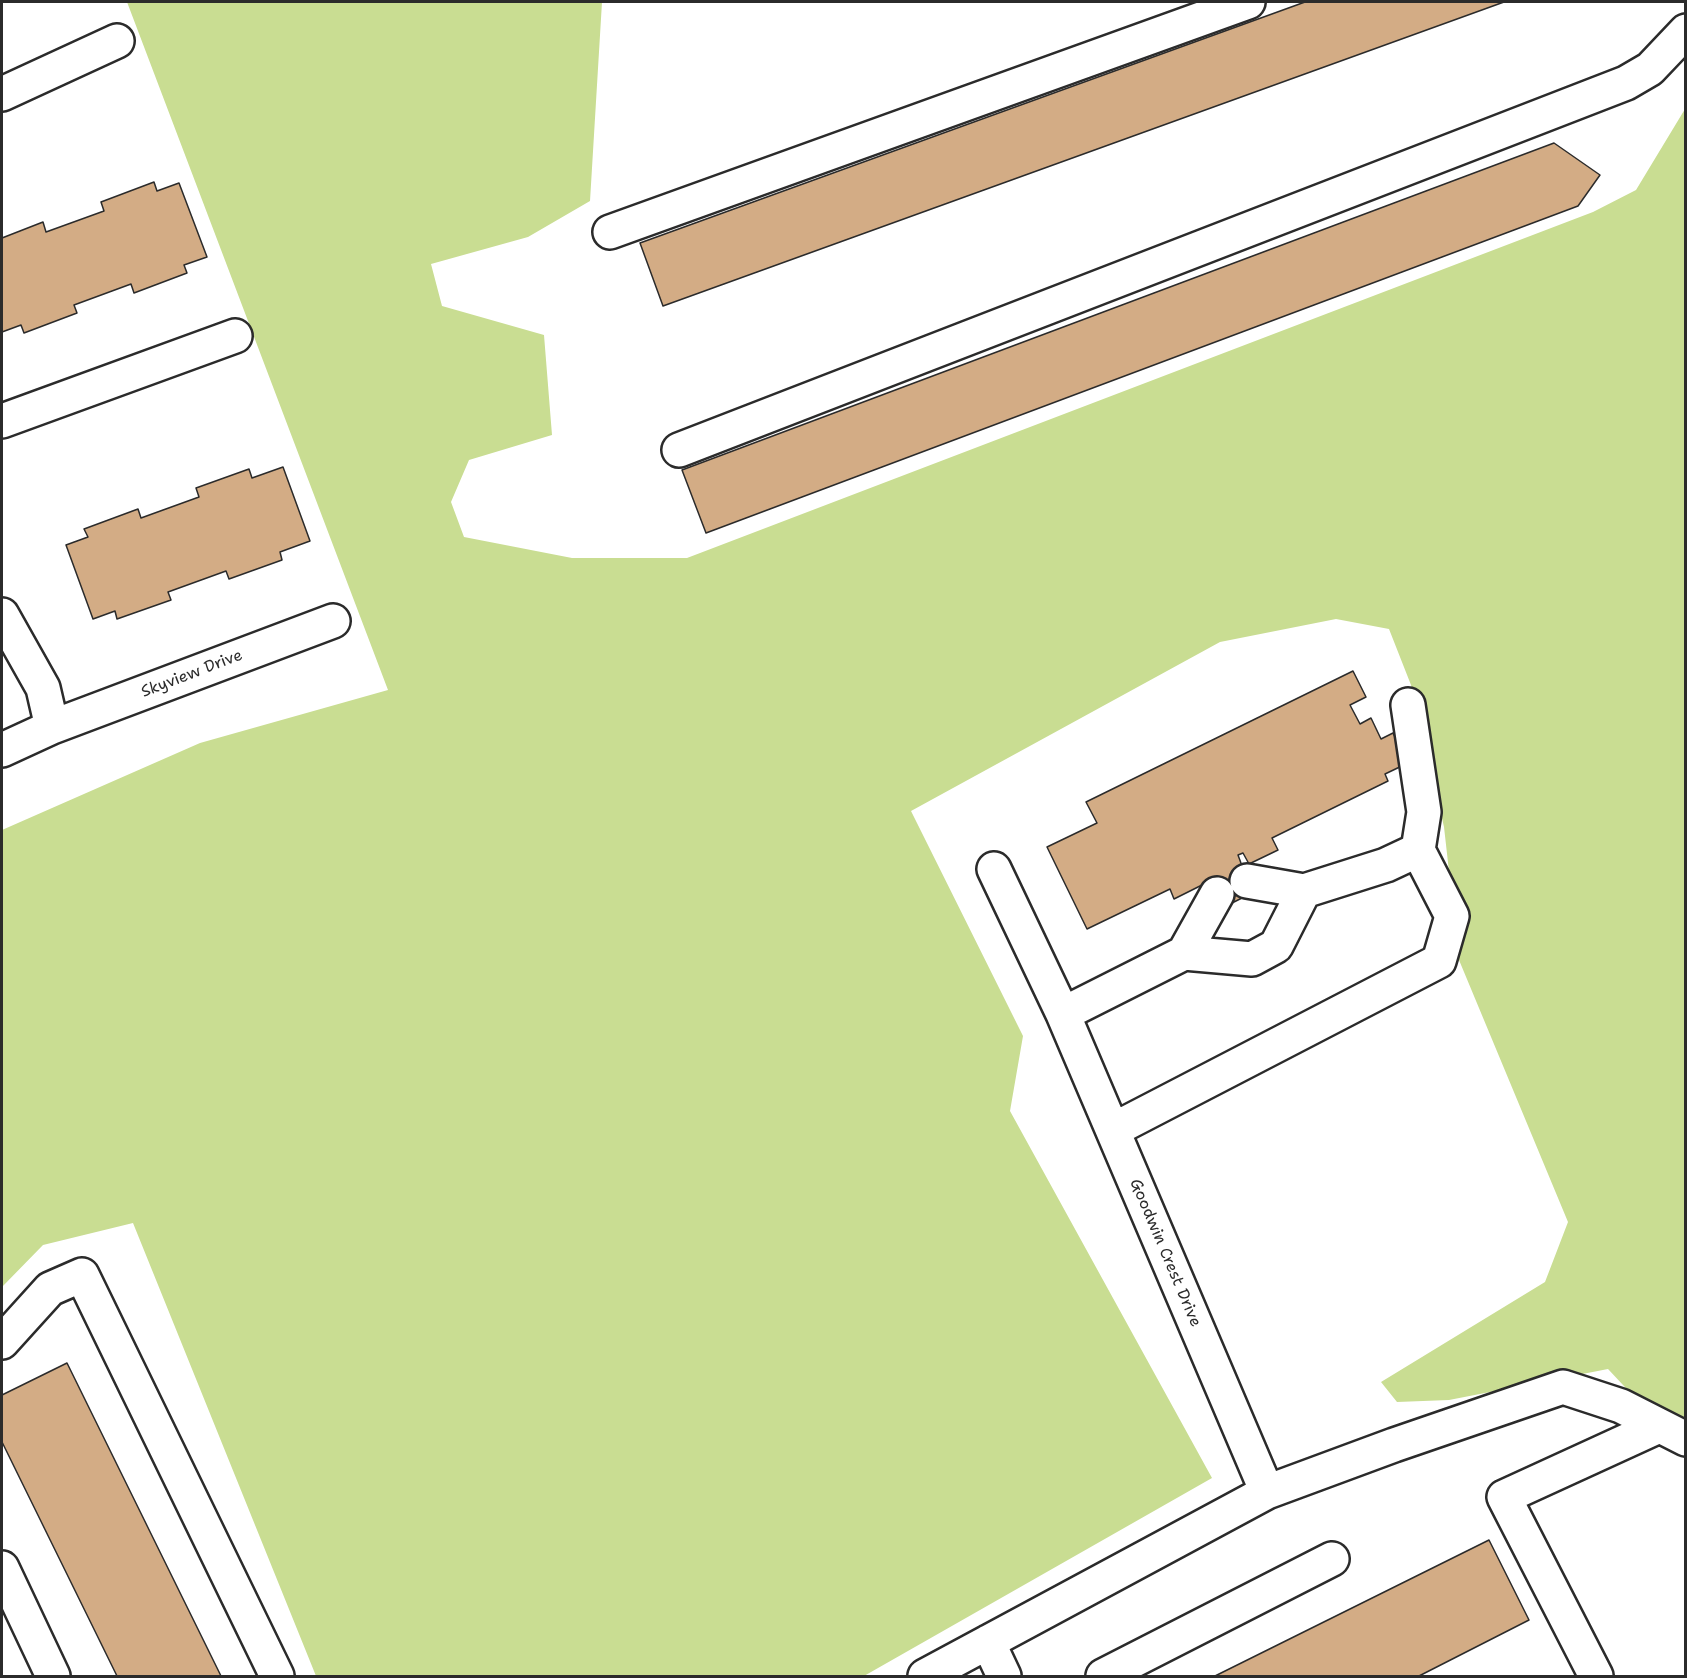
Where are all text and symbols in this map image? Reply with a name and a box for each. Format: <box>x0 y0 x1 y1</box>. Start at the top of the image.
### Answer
street label: Skyview Drive <box>139 646 245 702</box>
street label: Goodwin Crest Drive <box>1125 1176 1205 1330</box>

